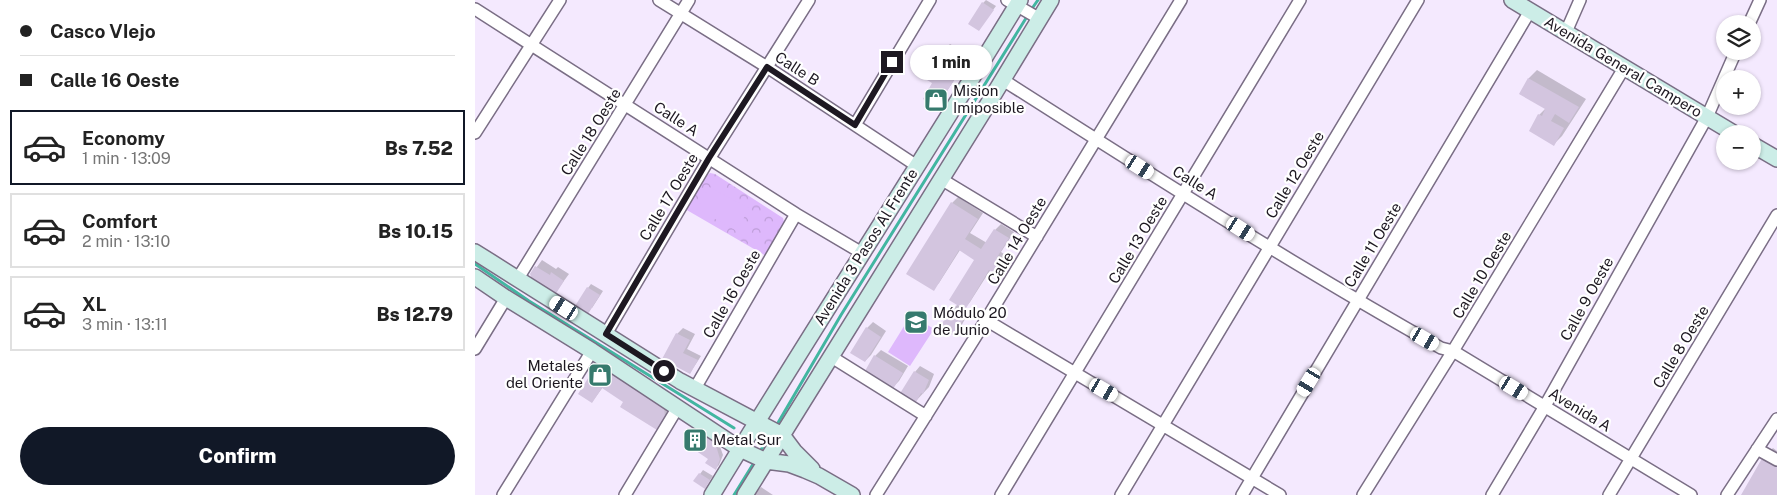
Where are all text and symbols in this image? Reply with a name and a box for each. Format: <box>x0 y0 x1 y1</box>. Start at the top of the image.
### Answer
street label: Avenida General Campero <box>1541 13 1705 120</box>
map controls <box>1716 15 1761 170</box>
button: layers <box>1716 15 1761 60</box>
text: Casco VIejo <box>50 20 156 42</box>
callout: 1 min <box>909 44 992 80</box>
street label: Calle B <box>772 48 822 89</box>
route end <box>881 51 903 73</box>
text: 1 min <box>931 53 971 72</box>
text: Calle 16 Oeste <box>50 69 180 91</box>
button: + <box>1716 70 1761 115</box>
place label: Mision Imiposible <box>953 82 1024 116</box>
street label: Calle 18 Oeste <box>557 85 624 178</box>
shop icon: Mision Imiposible <box>923 87 949 113</box>
street label: Calle A <box>651 98 702 139</box>
icon: car <box>22 125 67 170</box>
button: − <box>1716 125 1761 170</box>
text: Economy <box>82 127 165 149</box>
street label: Calle 12 Oeste <box>1262 128 1327 221</box>
text: Bs 7.52 <box>385 137 453 159</box>
text: 1 min · 13:09 <box>82 149 171 168</box>
street label: Calle 17 Oeste <box>636 150 701 243</box>
car <box>1123 153 1156 181</box>
street label: Calle A <box>1170 162 1221 203</box>
street label: Avenida 3 Pasos Al Frente <box>810 165 921 328</box>
street label: Calle 13 Oeste <box>1105 193 1170 287</box>
street label: Calle 14 Oeste <box>984 194 1049 288</box>
street label: Calle 11 Oeste <box>1341 199 1405 290</box>
icon: car <box>22 208 67 253</box>
text: Comfort <box>82 210 158 232</box>
car <box>1224 215 1257 243</box>
text: Bs 10.15 <box>378 220 453 242</box>
street label: Calle 10 Oeste <box>1449 228 1514 322</box>
text: 2 min · 13:10 <box>82 232 170 251</box>
street label: Calle 16 Oeste <box>699 247 764 341</box>
street label: Calle 9 Oeste <box>1557 254 1617 344</box>
icon: car <box>22 291 67 336</box>
text: XL <box>82 293 107 315</box>
car <box>547 294 580 322</box>
street label: Calle 8 Oeste <box>1649 302 1712 391</box>
text: Bs 12.79 <box>376 303 453 325</box>
place label: Módulo 20 de Junio <box>933 304 1007 338</box>
school or university icon: Módulo 20 de Junio <box>903 309 929 335</box>
text: 3 min · 13:11 <box>82 315 168 334</box>
car <box>1408 325 1441 353</box>
place label: Metales del Oriente <box>506 357 583 391</box>
route start <box>653 360 675 382</box>
shop icon: Metales del Oriente <box>587 362 613 388</box>
car <box>1294 365 1323 399</box>
car <box>1497 374 1530 402</box>
car <box>1087 376 1120 404</box>
street label: Avenida A <box>1546 384 1615 435</box>
button: Confirm <box>20 427 455 485</box>
building icon: Metal Sur <box>682 427 708 453</box>
place label: Metal Sur <box>713 431 781 448</box>

